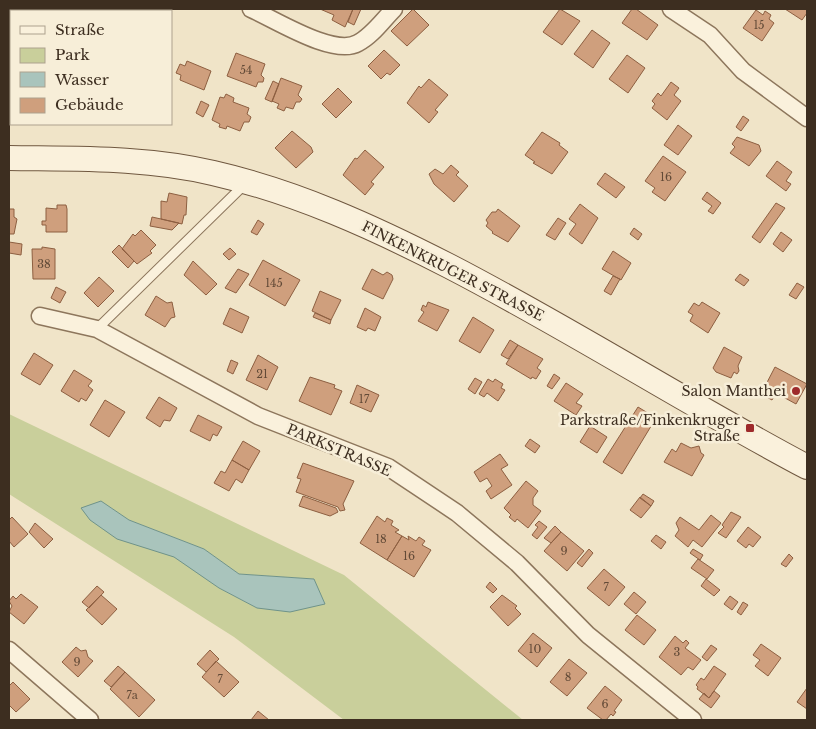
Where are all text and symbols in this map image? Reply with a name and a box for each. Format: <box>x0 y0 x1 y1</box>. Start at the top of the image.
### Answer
legend <box>10 10 172 125</box>
house number: 15 <box>753 18 765 32</box>
text: Straße <box>55 20 105 39</box>
text: Park <box>55 45 91 64</box>
house number: 54 <box>240 63 252 77</box>
text: Wasser <box>54 70 110 89</box>
text: Gebäude <box>55 95 124 114</box>
house number: 16 <box>660 170 672 184</box>
street label: FINKENKRUGER STRASSE <box>359 217 547 325</box>
house number: 38 <box>37 257 51 271</box>
house number: 145 <box>265 276 283 290</box>
house number: 21 <box>256 367 268 381</box>
place label: Salon Manthei <box>681 382 786 400</box>
marker: Salon Manthei <box>790 385 802 397</box>
house number: 17 <box>359 392 370 406</box>
place label: Parkstraße/Finkenkruger Straße <box>560 411 740 445</box>
street label: PARKSTRASSE <box>284 420 394 480</box>
marker: Parkstraße/Finkenkruger Straße <box>744 422 756 434</box>
house number: 18 <box>375 532 387 546</box>
house number: 9 <box>560 544 568 558</box>
house number: 16 <box>403 549 415 563</box>
house number: 7 <box>603 580 609 594</box>
house number: 10 <box>529 642 542 656</box>
house number: 3 <box>674 645 681 659</box>
house number: 9 <box>73 655 81 669</box>
house number: 8 <box>565 670 571 684</box>
house number: 7 <box>217 672 223 686</box>
house number: 7a <box>126 688 139 702</box>
house number: 6 <box>601 697 609 711</box>

